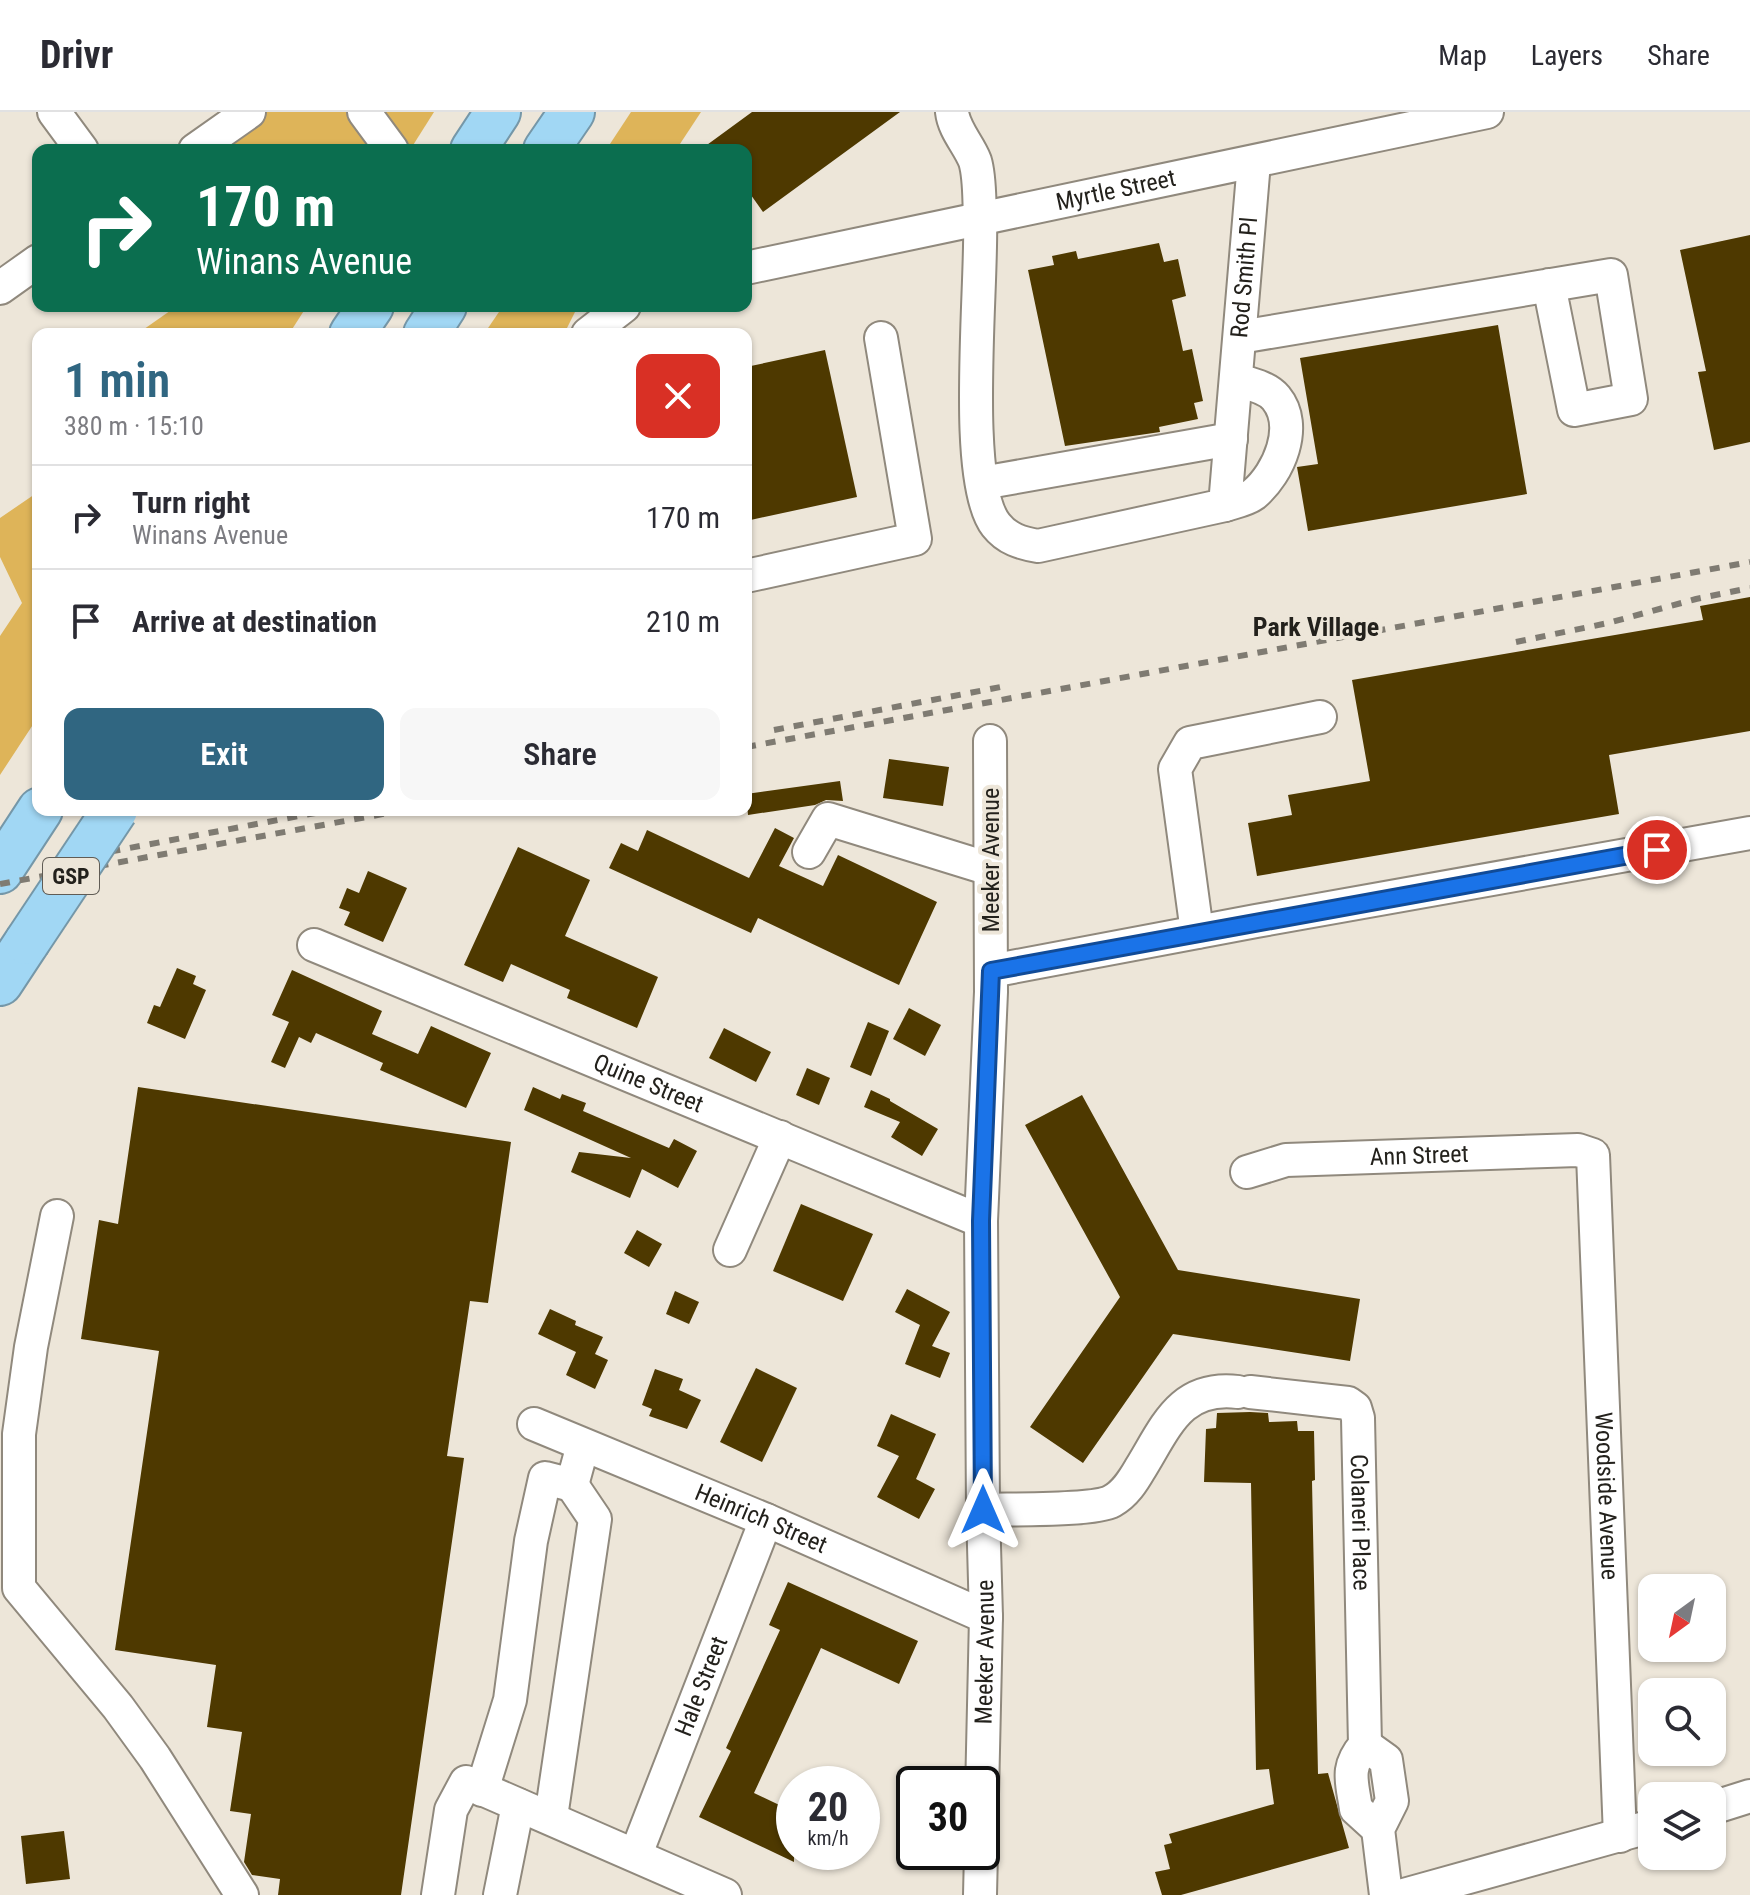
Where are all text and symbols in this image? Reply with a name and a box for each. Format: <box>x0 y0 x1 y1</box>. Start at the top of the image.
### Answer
text: Drivr <box>40 33 113 77</box>
text: Map <box>1438 39 1487 72</box>
text: Layers <box>1531 39 1603 72</box>
text: Share <box>1647 39 1710 72</box>
street label: Myrtle Street <box>1053 164 1178 216</box>
text: 170 m <box>196 174 335 240</box>
icon: right <box>64 176 168 280</box>
street label: Rod Smith Pl <box>1225 216 1263 339</box>
text: Winans Avenue <box>196 241 412 283</box>
text: 1 min <box>64 352 170 409</box>
button: close <box>636 354 720 438</box>
text: 380 m · 15:10 <box>64 411 204 441</box>
text: Turn right <box>132 485 250 520</box>
icon: right <box>64 495 108 539</box>
text: 170 m <box>646 500 720 535</box>
text: Winans Avenue <box>132 520 288 550</box>
icon: arrive <box>64 599 108 643</box>
text: Arrive at destination <box>132 604 377 639</box>
text: 210 m <box>646 604 720 639</box>
district label: Park Village <box>1253 612 1379 642</box>
button: Exit <box>64 708 384 800</box>
button: Share <box>400 708 720 800</box>
street label: Meeker Avenue <box>977 788 1005 932</box>
pin <box>1623 816 1691 884</box>
icon: arrive <box>1635 828 1679 872</box>
road number: GSP <box>43 858 99 894</box>
street label: Quine Street <box>589 1048 708 1119</box>
street label: Ann Street <box>1369 1140 1469 1171</box>
street label: Woodside Avenue <box>1589 1411 1624 1581</box>
street label: Colaneri Place <box>1345 1454 1376 1591</box>
position arrow <box>941 1468 1025 1552</box>
street label: Heinrich Street <box>691 1478 831 1559</box>
north arrow <box>1638 1574 1726 1662</box>
map controls <box>1638 1574 1726 1870</box>
street label: Meeker Avenue <box>970 1579 1000 1725</box>
street label: Hale Street <box>669 1632 733 1740</box>
button: search <box>1638 1678 1726 1766</box>
speed limit sign: 30 <box>896 1766 1000 1870</box>
button: layers <box>1638 1782 1726 1870</box>
text: 20 <box>808 1784 848 1831</box>
text: km/h <box>807 1826 849 1850</box>

